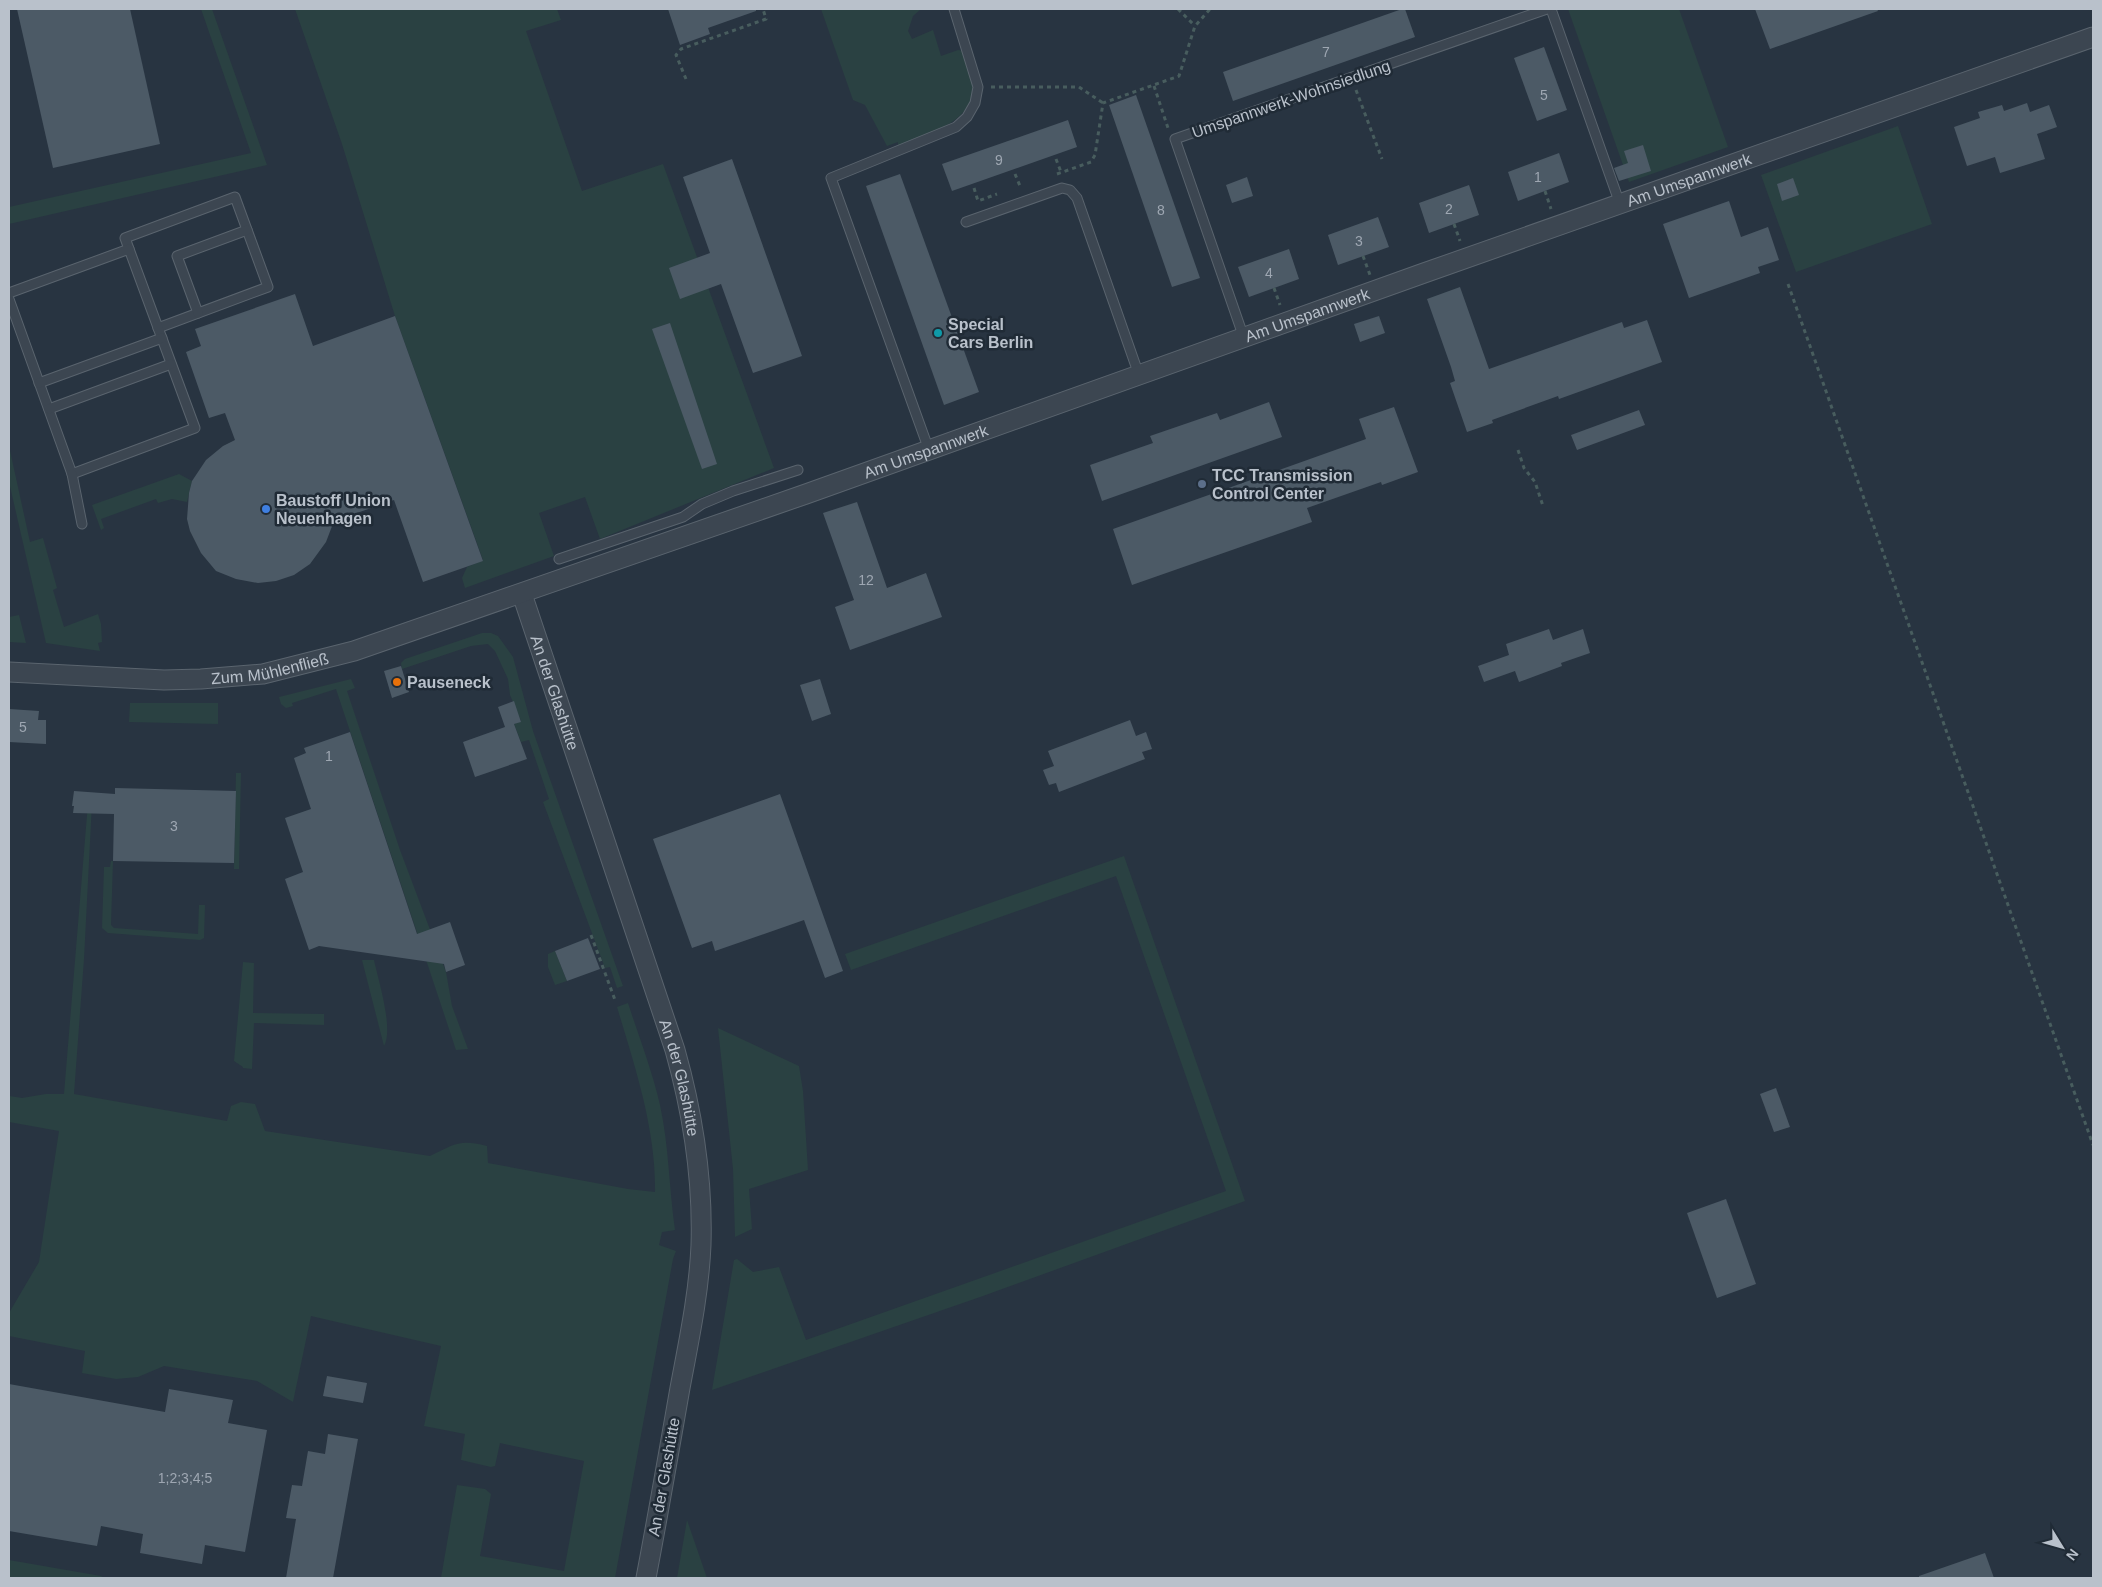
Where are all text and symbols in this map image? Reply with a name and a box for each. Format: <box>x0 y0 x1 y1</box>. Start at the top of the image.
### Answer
house number: 7 <box>1322 44 1330 60</box>
street label: Umspannwerk-Wohnsiedlung <box>1190 57 1392 141</box>
house number: 5 <box>1540 87 1548 103</box>
street label: Am Umspannwerk <box>1624 149 1754 209</box>
house number: 9 <box>995 152 1003 168</box>
house number: 1 <box>1534 169 1542 185</box>
house number: 2 <box>1445 201 1453 217</box>
house number: 8 <box>1157 202 1165 218</box>
house number: 3 <box>1355 233 1363 249</box>
house number: 4 <box>1265 265 1273 281</box>
street label: Am Umspannwerk <box>1243 284 1373 345</box>
place label: Special Cars Berlin <box>948 316 1033 351</box>
marker: Special Cars Berlin <box>932 327 944 339</box>
street label: Am Umspannwerk <box>861 421 991 481</box>
place label: TCC Transmission Control Center <box>1212 467 1352 502</box>
marker: TCC Transmission Control Center <box>1196 478 1208 490</box>
place label: Baustoff Union Neuenhagen <box>276 492 391 527</box>
marker: Baustoff Union Neuenhagen <box>260 503 272 515</box>
house number: 12 <box>858 572 874 588</box>
street label: An der Glashütte <box>528 633 582 752</box>
street label: Zum Mühlenfließ <box>210 649 330 687</box>
place label: Pauseneck <box>407 674 491 691</box>
marker: Pauseneck <box>391 676 403 688</box>
house number: 5 <box>19 719 27 735</box>
house number: 1 <box>325 748 333 764</box>
house number: 3 <box>170 818 178 834</box>
street label: An der Glashütte <box>657 1017 702 1137</box>
street label: An der Glashütte <box>645 1416 683 1538</box>
house number: 1;2;3;4;5 <box>158 1470 212 1486</box>
north arrow <box>2037 1522 2087 1572</box>
text: N <box>2063 1546 2082 1564</box>

